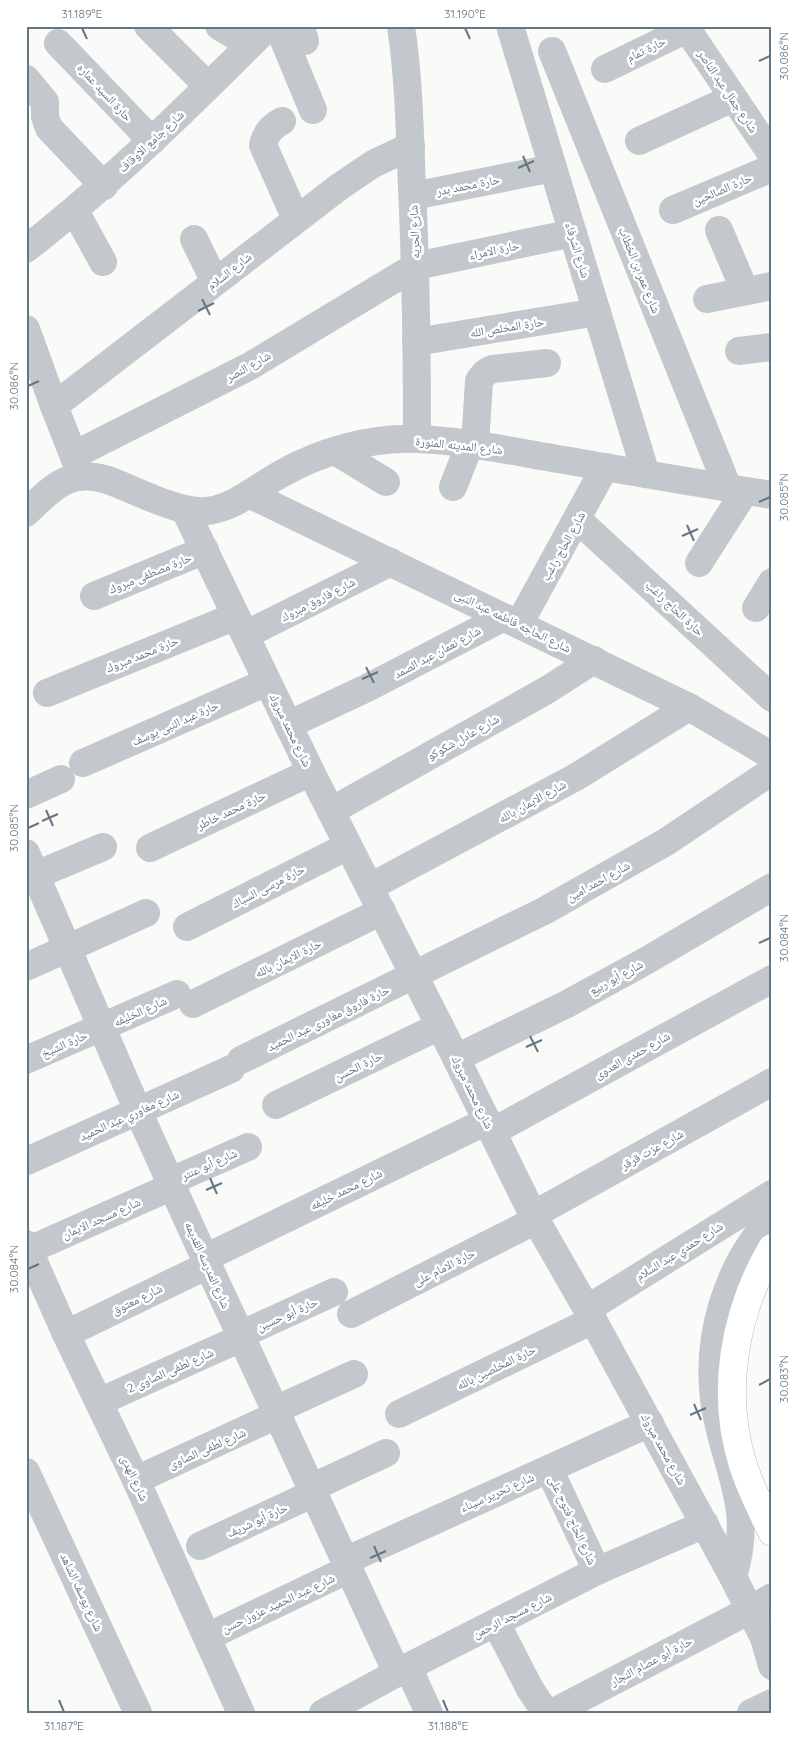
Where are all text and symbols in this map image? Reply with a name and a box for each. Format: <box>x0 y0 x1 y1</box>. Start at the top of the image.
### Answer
text: 31.189°E <box>62 6 103 21</box>
text: 31.190°E <box>444 6 486 21</box>
text: 30.086°N <box>776 32 791 80</box>
street label: حارة تمام <box>624 33 669 66</box>
street label: شارع جمال عبد الناصر <box>693 46 761 136</box>
street label: حارة السيد عماره <box>74 60 136 124</box>
street label: شارع جامع الاوقاف <box>115 107 188 176</box>
street label: حارة الصالحين <box>690 170 754 208</box>
street label: حارة محمد بدر <box>434 171 502 199</box>
street label: شارع الحريه <box>406 205 423 259</box>
street label: شارع الشرفاء <box>561 220 594 280</box>
street label: شارع عمر بن الخطاب <box>615 225 664 316</box>
street label: حارة الامراء <box>468 237 521 263</box>
street label: شارع السلام <box>204 249 255 294</box>
street label: حارة المخلص الله <box>469 314 546 340</box>
street label: شارع النصر <box>222 347 274 386</box>
text: 30.086°N <box>6 362 21 410</box>
street label: شارع المدينه المنورة <box>415 433 503 458</box>
text: 30.085°N <box>776 473 791 521</box>
street label: شارع الحاج راغب <box>538 509 589 584</box>
street label: حارة مصطفى مبروك <box>106 549 194 597</box>
street label: شارع فاروق مبروك <box>278 574 358 625</box>
street label: حارة الحاج راغب <box>643 577 707 639</box>
street label: شارع الحاجه فاطمه عبد النبى <box>452 586 574 657</box>
street label: شارع نعمان عبد الصمد <box>391 623 484 682</box>
street label: حارة محمد مبروك <box>103 632 181 676</box>
street label: شارع محمد مبروك <box>266 691 315 770</box>
street label: حارة عبد النبى يوسف <box>129 697 221 749</box>
street label: شارع عادل شكوكو <box>424 711 502 764</box>
street label: شارع الايمان بالله <box>496 776 569 827</box>
street label: حارة محمد خاطر <box>193 787 268 833</box>
text: 30.085°N <box>6 804 21 852</box>
street label: شارع احمد امين <box>564 857 633 905</box>
street label: حارة مرسى السباك <box>229 861 307 911</box>
text: 30.084°N <box>776 914 791 962</box>
street label: حارة الايمان بالله <box>252 935 324 981</box>
street label: شارع أبو ربيع <box>587 956 646 999</box>
street label: حارة فاروق مغاورى عبد الحميد <box>264 982 392 1054</box>
street label: شارع الخليفه <box>111 993 169 1030</box>
street label: حارة الشيخ <box>39 1027 90 1061</box>
street label: شارع حمدى العدوى <box>592 1028 673 1083</box>
street label: حارة الحسن <box>331 1048 385 1084</box>
street label: شارع محمد مبروك <box>448 1053 497 1132</box>
street label: شارع مغاوري عبد الحميد <box>77 1086 182 1146</box>
street label: شارع عزت قرقر <box>617 1126 687 1174</box>
street label: شارع أبو عنتر <box>178 1145 240 1184</box>
street label: شارع محمد خليفه <box>307 1165 385 1214</box>
street label: شارع مسجد الايمان <box>59 1194 143 1243</box>
street label: شارع حمدي عبد السلام <box>633 1218 727 1286</box>
street label: شارع المدرسه القديمه <box>181 1219 234 1311</box>
text: 30.084°N <box>6 1245 21 1293</box>
street label: حارة الامام على <box>411 1245 478 1290</box>
street label: شارع معتوق <box>109 1280 165 1319</box>
street label: حارة أبو حسين <box>254 1294 320 1335</box>
street label: حارة المخلصين بالله <box>454 1341 538 1393</box>
street label: شارع لطفى الصاوى 2 <box>124 1344 216 1397</box>
text: 30.083°N <box>776 1355 791 1403</box>
street label: شارع محمد مبروك <box>637 1411 690 1488</box>
street label: شارع لطفى الصاوى <box>166 1424 249 1473</box>
street label: شارع الهدى <box>117 1453 152 1504</box>
street label: شارع تحرير سيناء <box>458 1469 537 1516</box>
street label: شارع الحاج فتوح على <box>545 1473 600 1567</box>
street label: حارة أبو شريف <box>224 1499 290 1541</box>
street label: شارع يوسف الشاهد <box>56 1550 107 1634</box>
street label: شارع عبد الحميد عزوز حسن <box>219 1570 338 1637</box>
street label: شارع مسجد الرحمن <box>470 1589 554 1642</box>
street label: حارة أبو عصام النجار <box>607 1633 695 1690</box>
text: 31.187°E <box>44 1718 84 1733</box>
text: 31.188°E <box>428 1718 468 1733</box>

